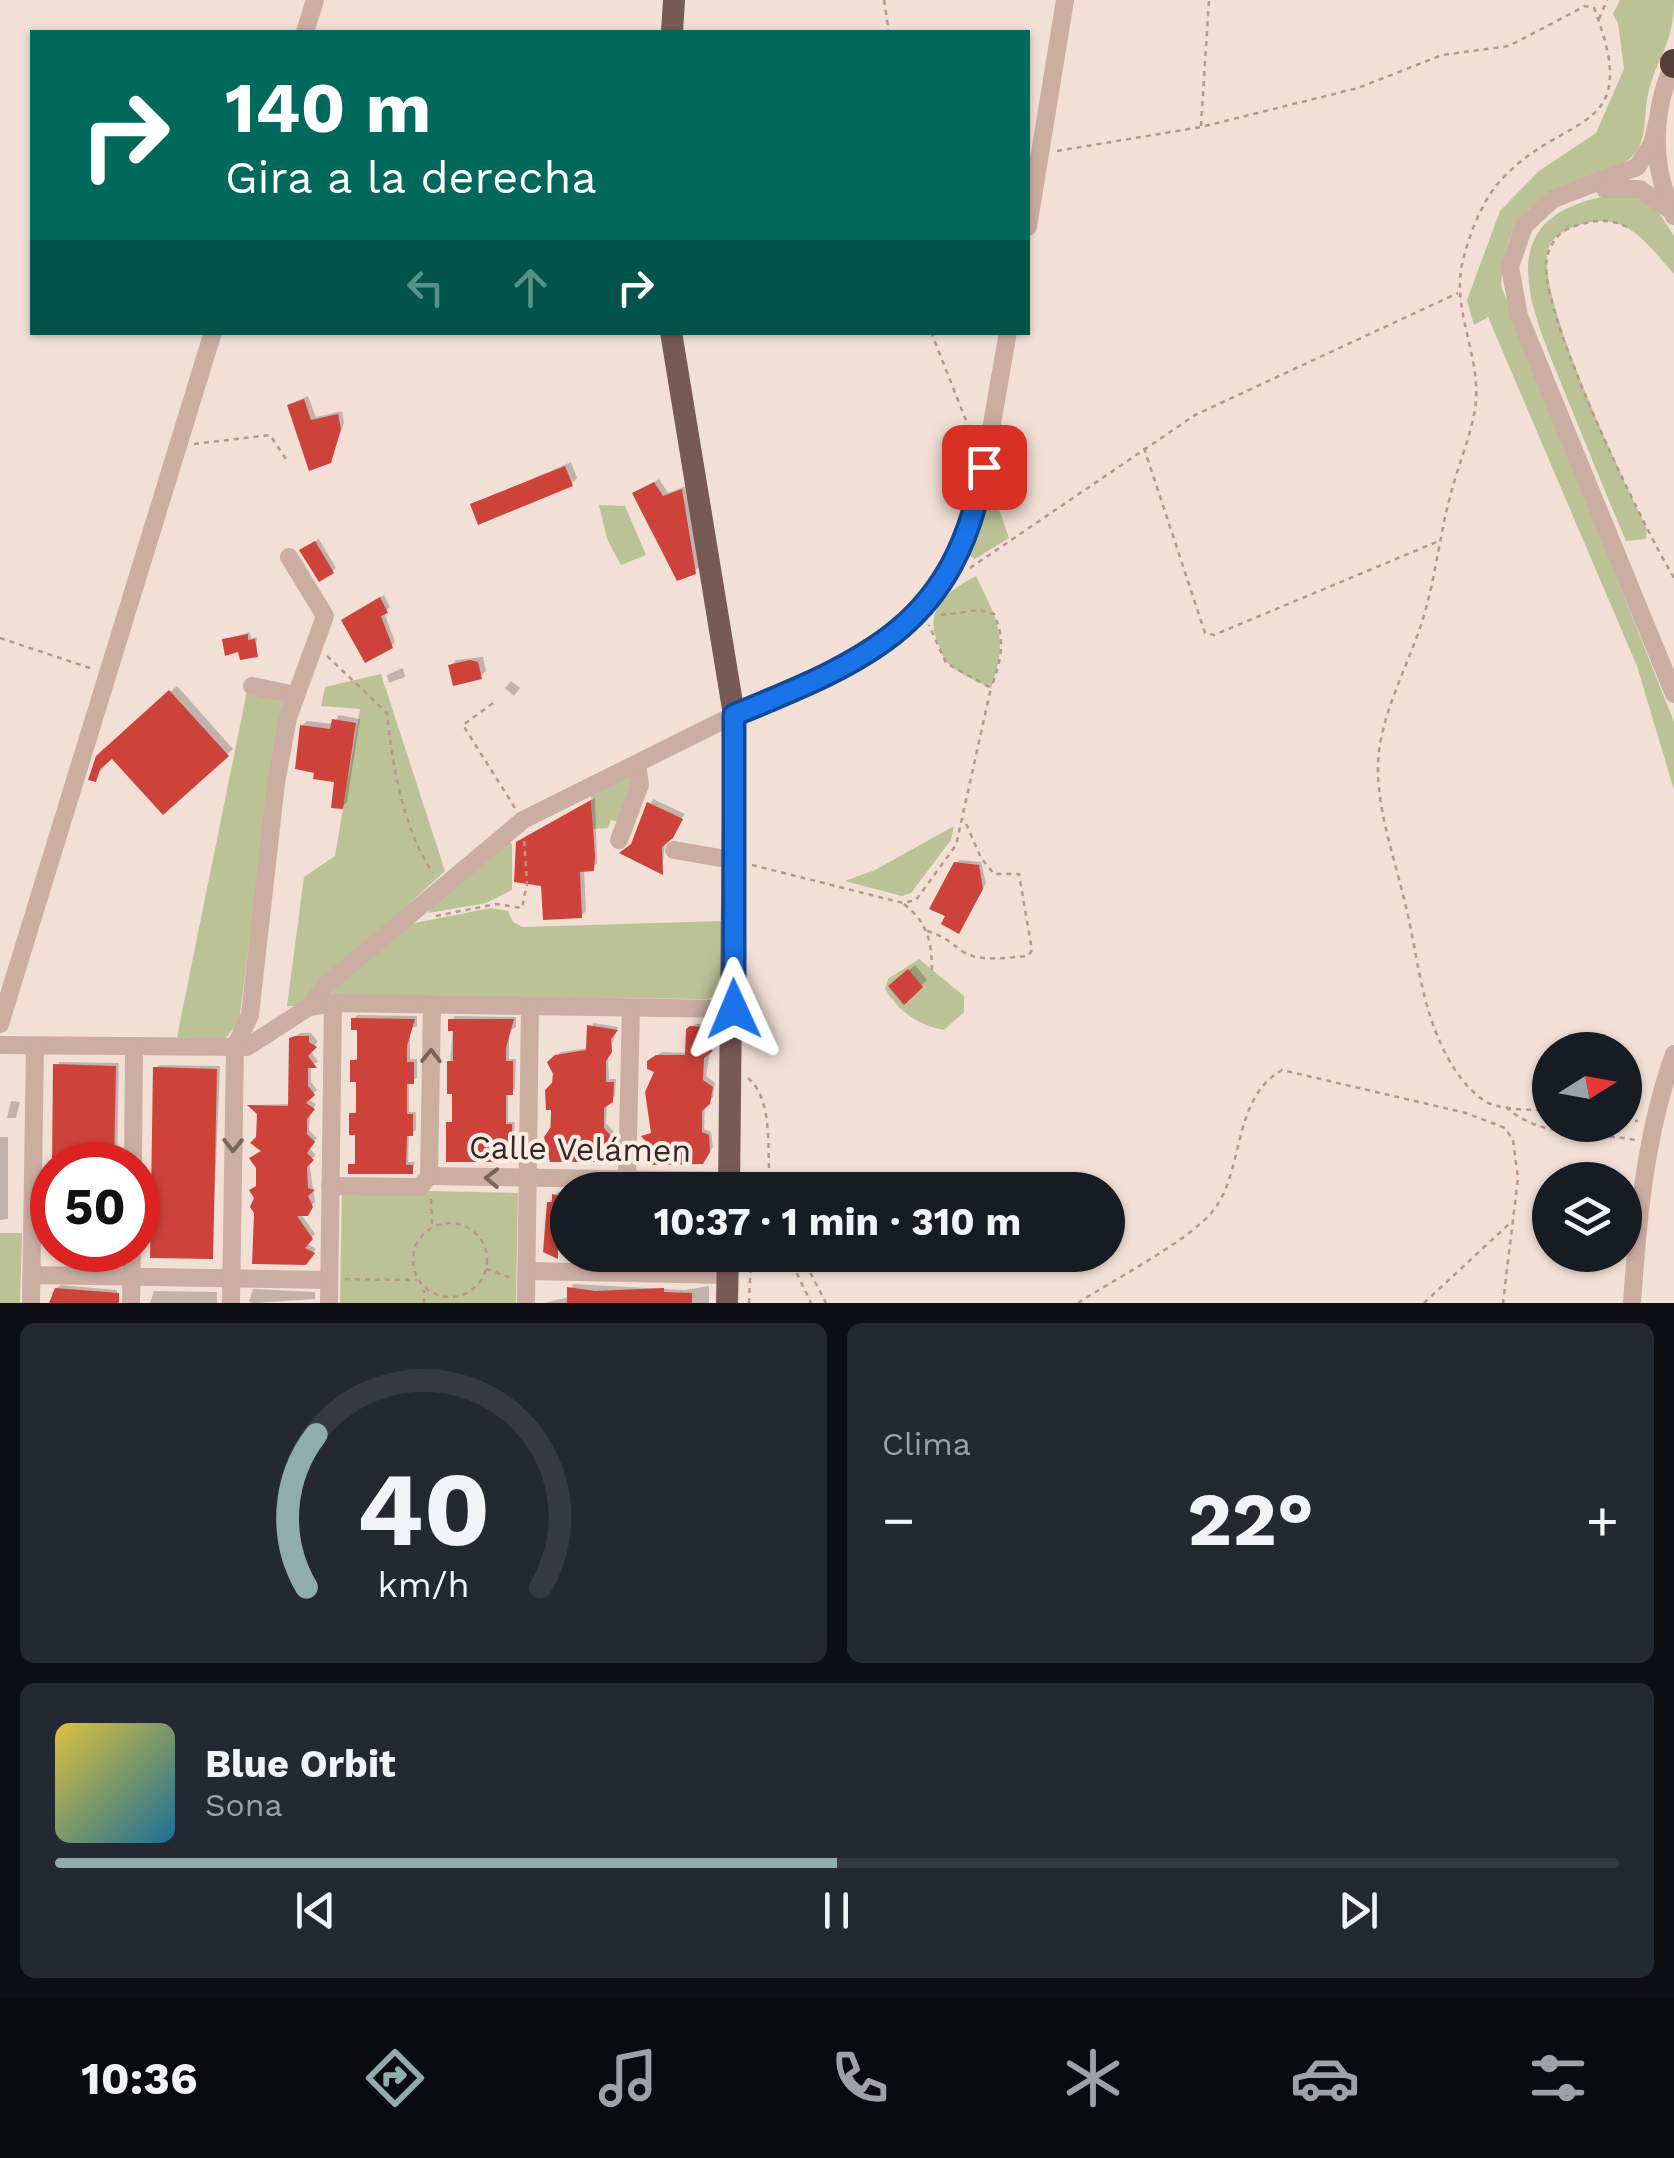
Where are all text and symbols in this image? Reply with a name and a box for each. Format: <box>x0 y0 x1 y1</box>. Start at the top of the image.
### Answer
text: 140 m <box>225 67 431 149</box>
icon: right <box>60 70 190 200</box>
text: Gira a la derecha <box>225 151 597 204</box>
icon: left <box>398 260 453 315</box>
icon: ahead <box>503 260 558 315</box>
icon: right <box>608 260 663 315</box>
pin <box>942 425 1027 510</box>
icon: arrive <box>957 440 1012 495</box>
position arrow <box>682 957 786 1061</box>
north arrow <box>1532 1032 1642 1142</box>
map controls <box>1532 1032 1642 1272</box>
one-way arrow <box>421 1047 442 1063</box>
street label: Calle Velámen <box>469 1128 691 1170</box>
one-way arrow <box>222 1138 244 1153</box>
speed limit sign: 50 <box>30 1142 160 1272</box>
button: layers <box>1532 1162 1642 1272</box>
one-way arrow <box>483 1167 499 1188</box>
text: 10:37 · 1 min · 310 m <box>654 1200 1021 1244</box>
text: Clima <box>882 1425 971 1463</box>
text: 40 <box>356 1448 491 1570</box>
text: 22° <box>1187 1475 1314 1563</box>
text: − <box>882 1488 915 1552</box>
text: + <box>1586 1488 1619 1552</box>
text: km/h <box>377 1564 470 1606</box>
text: Blue Orbit <box>205 1742 396 1786</box>
text: Sona <box>205 1786 283 1824</box>
icon: previous <box>288 1883 343 1938</box>
icon: pause <box>809 1883 864 1938</box>
icon: next <box>1331 1883 1386 1938</box>
icon: directions <box>360 2043 430 2113</box>
icon: music <box>593 2043 663 2113</box>
icon: phone <box>825 2043 895 2113</box>
icon: climate <box>1058 2043 1128 2113</box>
icon: car <box>1290 2043 1360 2113</box>
icon: filters <box>1523 2043 1593 2113</box>
text: 10:36 <box>81 2052 198 2105</box>

